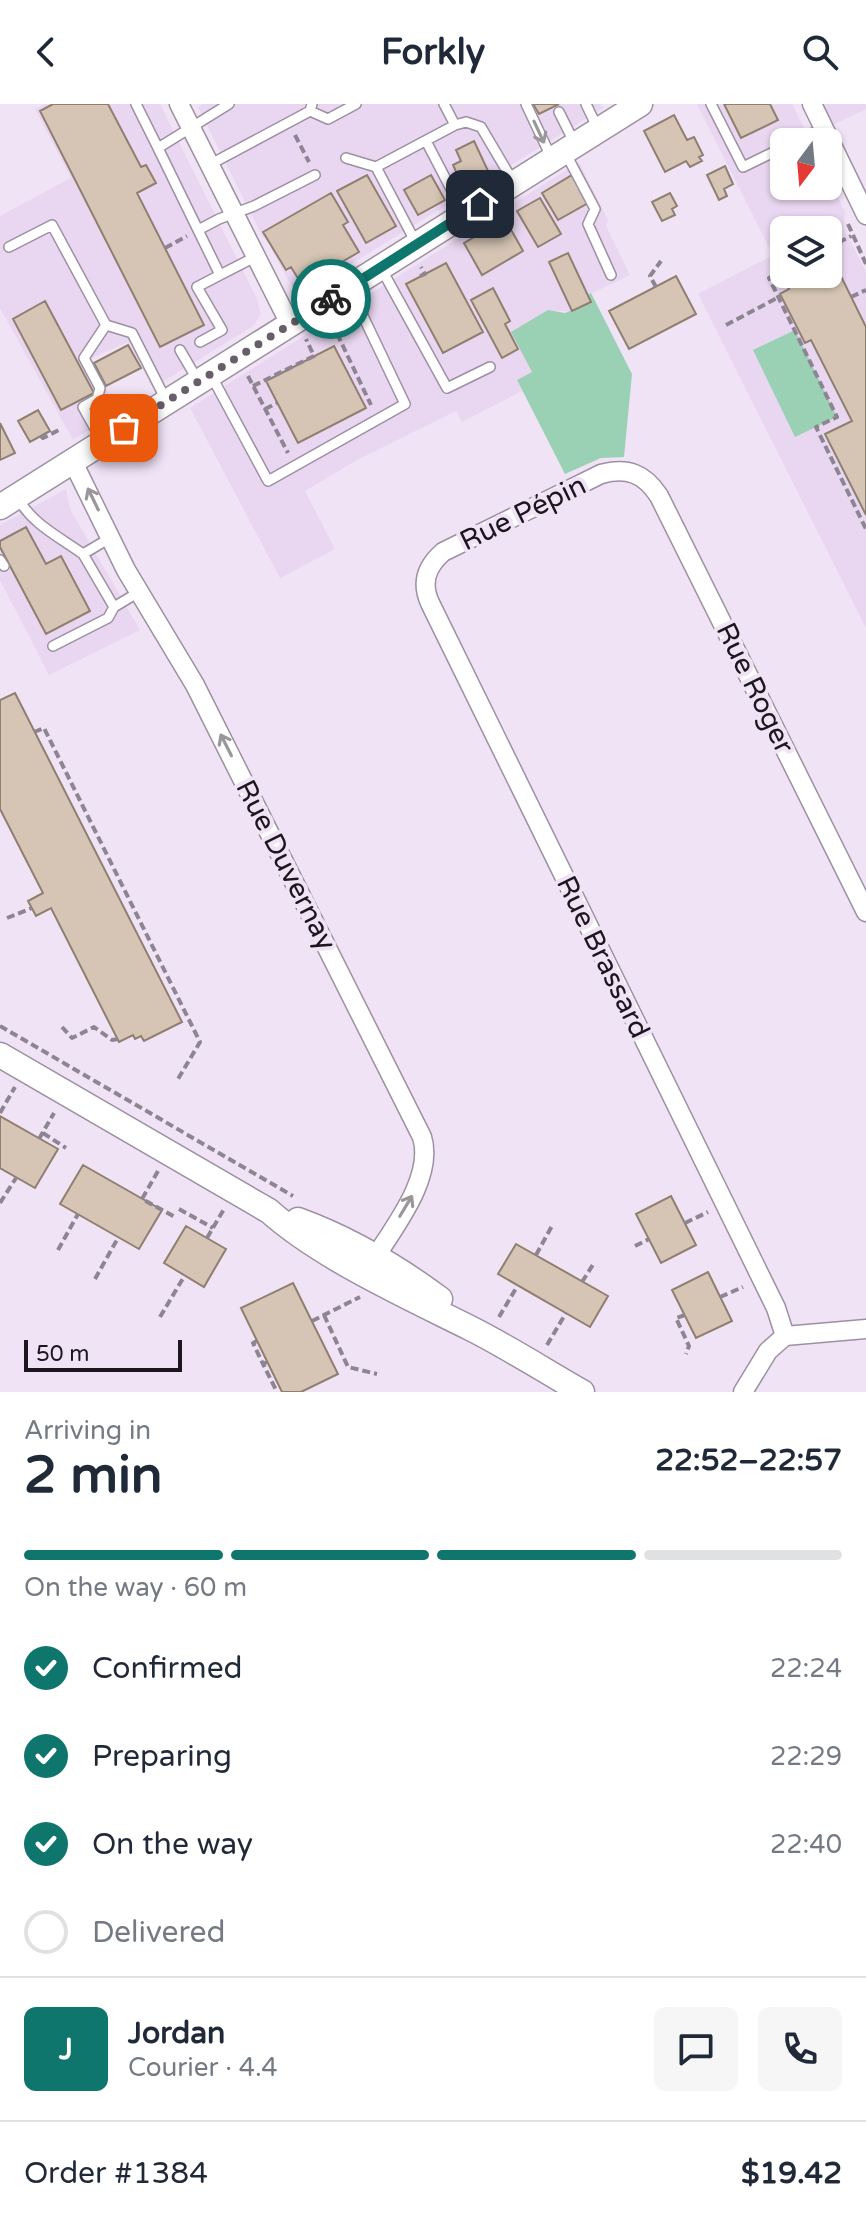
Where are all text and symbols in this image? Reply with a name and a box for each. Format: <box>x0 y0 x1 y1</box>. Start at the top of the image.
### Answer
icon: back <box>24 30 68 74</box>
icon: search <box>798 30 842 74</box>
text: Forkly <box>381 31 485 74</box>
one-way arrow <box>532 119 547 143</box>
north arrow <box>770 128 842 200</box>
map controls <box>770 128 842 288</box>
pin <box>446 170 514 238</box>
icon: home <box>458 182 502 226</box>
button: layers <box>770 216 842 288</box>
courier <box>291 259 371 339</box>
icon: bike <box>309 277 353 321</box>
pin <box>90 394 158 462</box>
icon: bag <box>102 406 146 450</box>
street label: Rue Pépin <box>454 468 592 558</box>
one-way arrow <box>85 488 100 512</box>
street label: Rue Roger <box>709 617 801 759</box>
one-way arrow <box>218 734 234 758</box>
street label: Rue Duvernay <box>228 774 344 956</box>
street label: Rue Brassard <box>549 870 657 1044</box>
one-way arrow <box>398 1195 414 1218</box>
scale bar <box>24 1336 182 1372</box>
text: 50 m <box>36 1341 90 1367</box>
text: Arriving in <box>24 1415 151 1446</box>
text: 22:52–22:57 <box>655 1442 842 1479</box>
text: 2 min <box>24 1444 163 1507</box>
text: On the way · 60 m <box>24 1572 247 1603</box>
icon: check <box>24 1646 68 1690</box>
text: Confirmed <box>92 1650 243 1687</box>
text: 22:24 <box>770 1653 842 1684</box>
icon: check <box>24 1734 68 1778</box>
text: Preparing <box>92 1738 232 1775</box>
text: 22:29 <box>770 1741 842 1772</box>
icon: check <box>24 1822 68 1866</box>
text: On the way <box>92 1826 253 1863</box>
text: 22:40 <box>770 1829 842 1860</box>
text: Delivered <box>92 1914 226 1951</box>
button: chat <box>654 2007 738 2091</box>
button: phone <box>758 2007 842 2091</box>
text: Jordan <box>128 2015 225 2052</box>
text: J <box>59 2031 73 2068</box>
text: Courier · 4.4 <box>128 2052 278 2083</box>
text: Order #1384 <box>24 2155 208 2192</box>
text: $19.42 <box>741 2155 842 2192</box>

